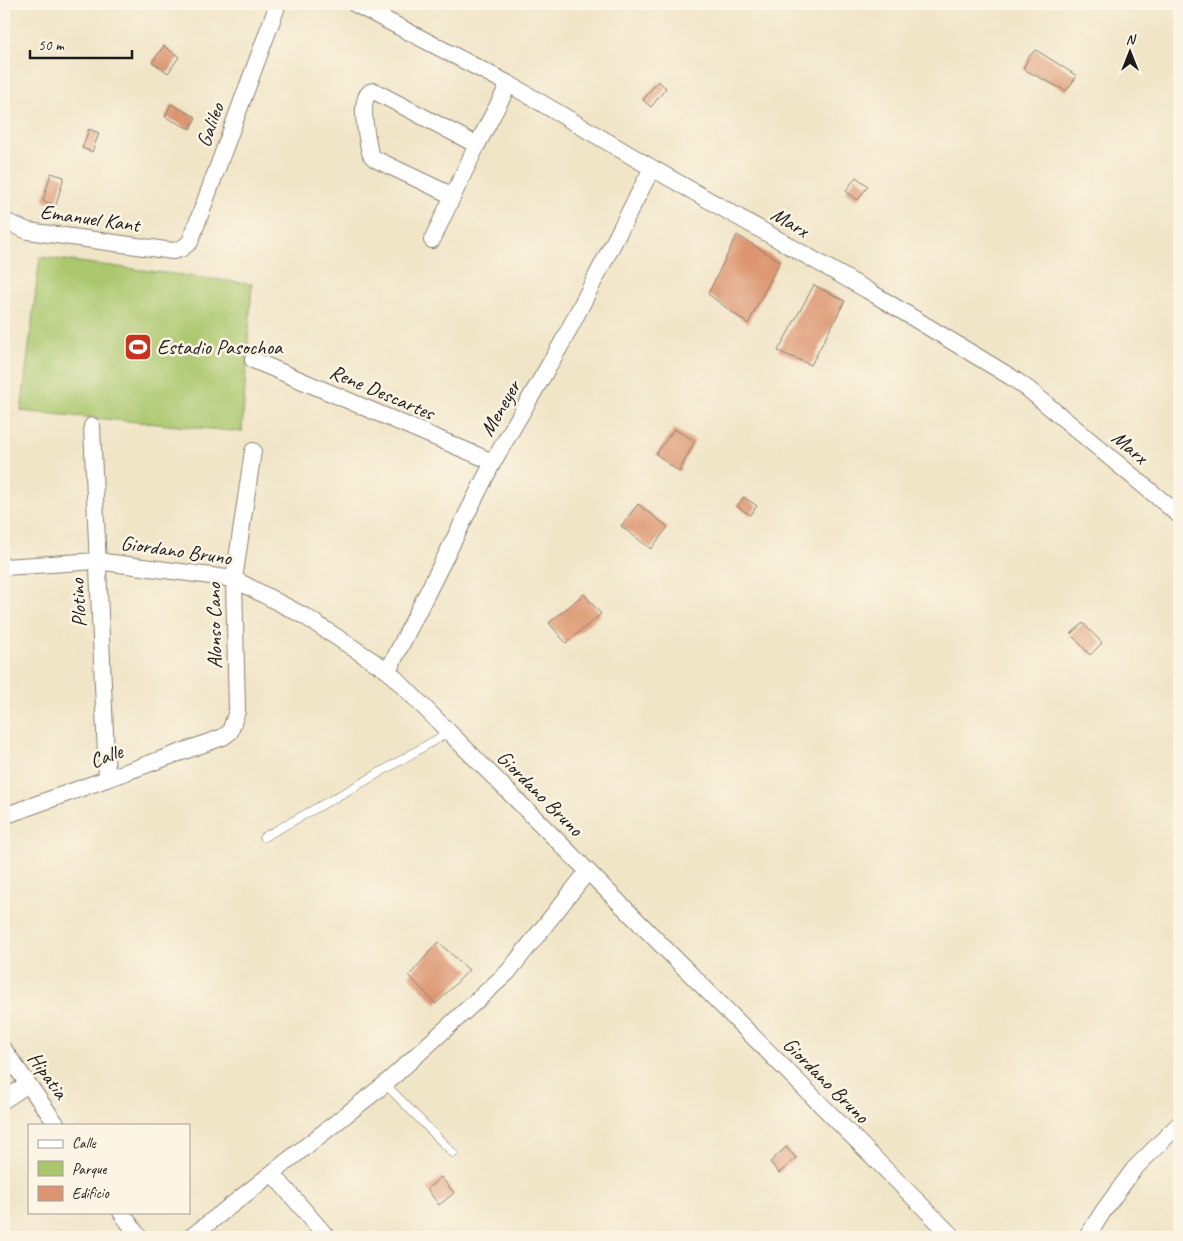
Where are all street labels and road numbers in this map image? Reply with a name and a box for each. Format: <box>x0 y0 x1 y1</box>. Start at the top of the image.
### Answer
street label: Galileo <box>190 98 230 150</box>
street label: Emanuel Kant <box>39 198 143 238</box>
street label: Marx <box>767 201 815 244</box>
street label: Rene Descartes <box>326 358 440 426</box>
street label: Meneyer <box>474 374 527 440</box>
street label: Marx <box>1107 424 1155 471</box>
street label: Giordano Bruno <box>119 529 234 571</box>
street label: Plotino <box>64 576 92 628</box>
street label: Alonso Cano <box>200 581 228 669</box>
street label: Calle <box>86 738 127 774</box>
street label: Giordano Bruno <box>491 744 590 843</box>
street label: Giordano Bruno <box>777 1031 876 1130</box>
street label: Hipatia <box>22 1046 75 1105</box>

